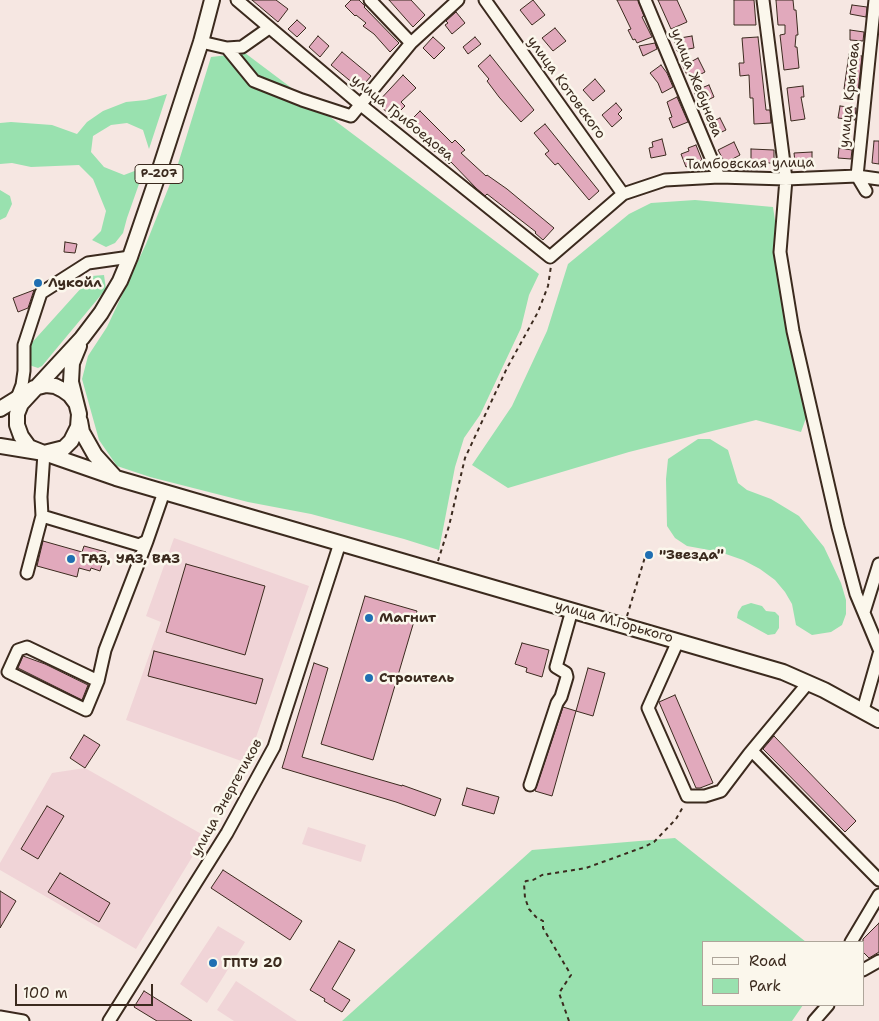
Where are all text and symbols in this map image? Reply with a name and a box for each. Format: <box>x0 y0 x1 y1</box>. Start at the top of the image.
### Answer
street label: улица Жебунева <box>667 26 725 140</box>
street label: улица Котовского <box>523 33 609 143</box>
street label: улица Крылова <box>836 41 864 149</box>
street label: улица Грибоедова <box>347 71 457 165</box>
street label: Тамбовская улица <box>686 154 814 174</box>
road number: Р-207 <box>135 164 183 183</box>
place label: Лукойл <box>48 275 102 291</box>
marker: Лукойл <box>32 277 44 289</box>
place label: "Звезда" <box>659 547 724 563</box>
marker: "Звезда" <box>643 549 655 561</box>
place label: ГАЗ, УАЗ, ВАЗ <box>81 551 180 567</box>
marker: ГАЗ, УАЗ, ВАЗ <box>65 553 77 565</box>
street label: улица М.Горького <box>553 597 675 647</box>
place label: Магнит <box>379 610 436 626</box>
marker: Магнит <box>363 612 375 624</box>
place label: Строитель <box>379 670 454 686</box>
marker: Строитель <box>363 672 375 684</box>
street label: улица Энергетиков <box>188 736 266 860</box>
legend <box>702 941 864 1006</box>
text: Road <box>749 951 787 971</box>
place label: ГПТУ 20 <box>223 955 282 971</box>
marker: ГПТУ 20 <box>207 957 219 969</box>
scale bar <box>18 974 155 1006</box>
text: Park <box>749 976 781 996</box>
text: 100 m <box>23 983 68 1003</box>

